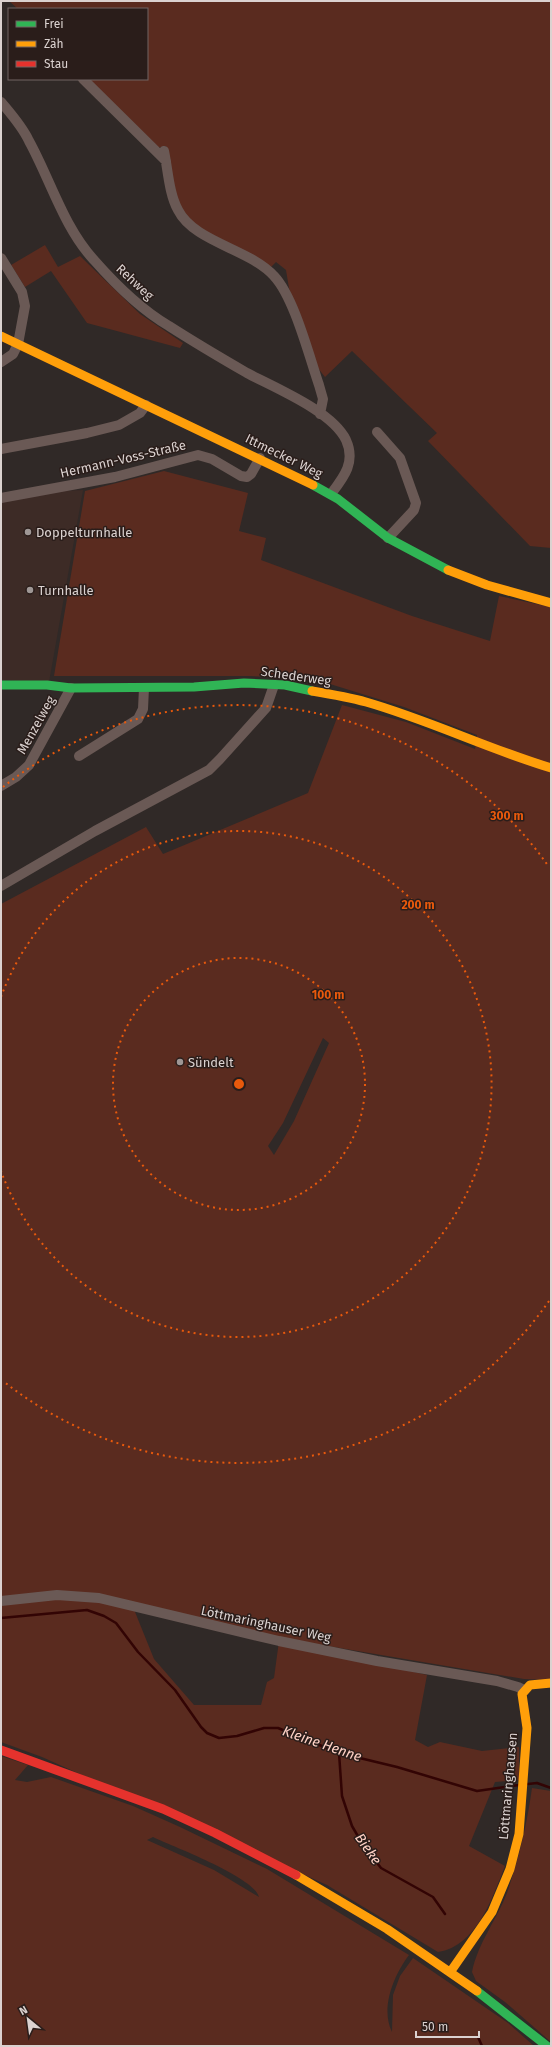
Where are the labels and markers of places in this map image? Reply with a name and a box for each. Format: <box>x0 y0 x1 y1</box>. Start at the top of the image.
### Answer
place label: Doppelturnhalle <box>36 525 132 540</box>
marker: Doppelturnhalle <box>23 527 33 537</box>
place label: Turnhalle <box>38 583 94 598</box>
marker: Turnhalle <box>25 585 35 595</box>
place label: Sündelt <box>188 1055 234 1070</box>
marker: Sündelt <box>175 1057 185 1067</box>
centre of rings <box>232 1077 246 1091</box>

